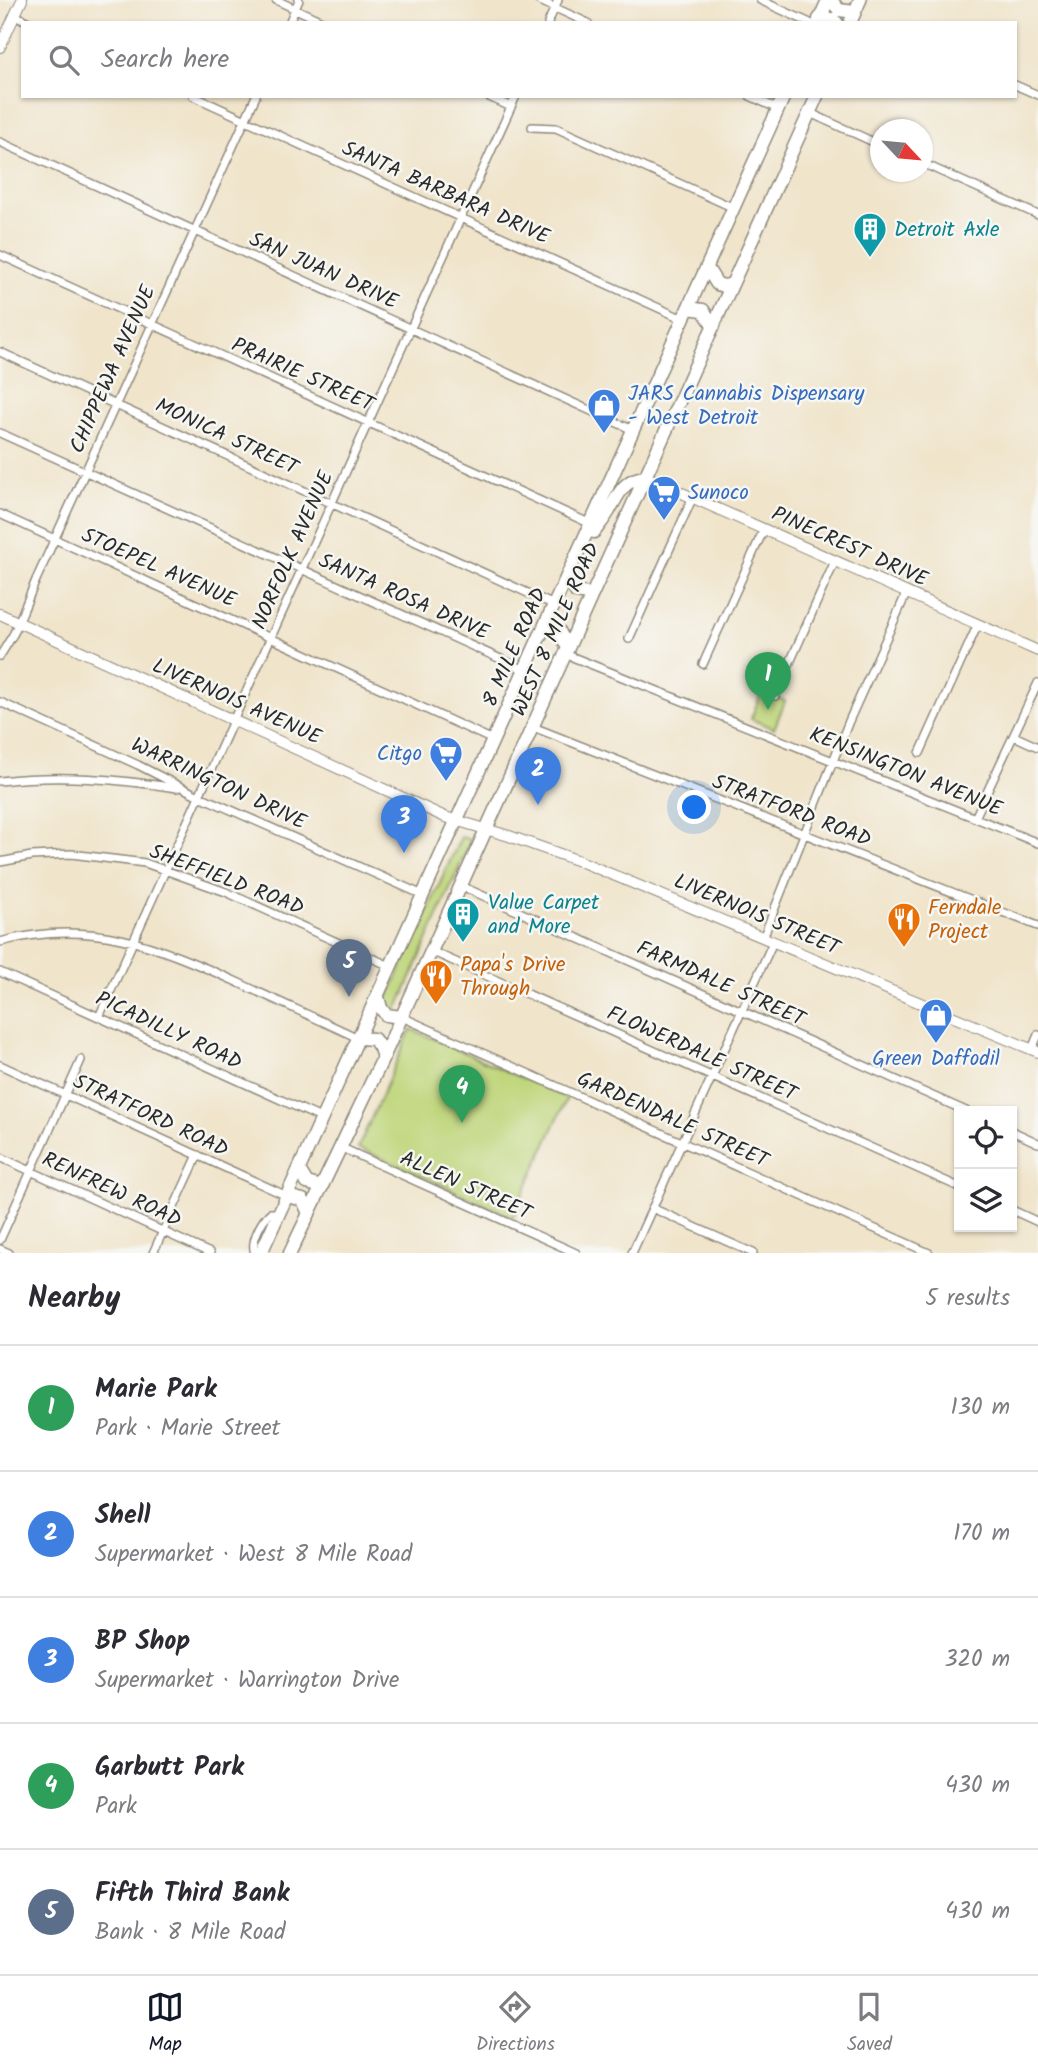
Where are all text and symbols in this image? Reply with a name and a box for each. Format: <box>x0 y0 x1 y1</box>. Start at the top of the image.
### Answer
search box <box>21 21 1017 98</box>
text: Search here <box>101 39 229 81</box>
icon: search <box>45 41 83 79</box>
north arrow <box>870 119 933 182</box>
street label: SANTA BARBARA DRIVE <box>336 133 555 254</box>
building icon: Detroit Axle <box>851 210 889 259</box>
place label: Detroit Axle <box>894 214 1000 247</box>
street label: SAN JUAN DRIVE <box>244 224 404 319</box>
street label: CHIPPEWA AVENUE <box>61 280 166 459</box>
street label: PRAIRIE STREET <box>226 329 381 422</box>
place label: JARS Cannabis Dispensary - West Detroit <box>628 378 864 435</box>
shop icon: JARS Cannabis Dispensary - West Detroit <box>585 386 623 435</box>
street label: MONICA STREET <box>149 390 305 486</box>
street label: NORFOLK AVENUE <box>244 465 343 635</box>
supermarket icon: Sunoco <box>645 473 683 522</box>
place label: Sunoco <box>688 477 749 510</box>
street label: PINECREST DRIVE <box>766 498 934 597</box>
street label: STOEPEL AVENUE <box>76 519 242 618</box>
street label: WEST 8 MILE ROAD <box>505 538 605 720</box>
street label: SANTA ROSA DRIVE <box>313 545 495 650</box>
street label: 8 MILE ROAD <box>477 584 551 710</box>
street label: LIVERNOIS AVENUE <box>146 650 327 755</box>
pin: 1 <box>745 652 791 710</box>
street label: KENSINGTON AVENUE <box>804 719 1008 826</box>
street label: WARRINGTON DRIVE <box>125 729 312 840</box>
supermarket icon: Citgo <box>427 734 465 783</box>
place label: Citgo <box>377 738 422 771</box>
pin: 2 <box>515 747 561 805</box>
street label: STRATFORD ROAD <box>707 766 876 857</box>
your location <box>677 790 711 824</box>
pin: 3 <box>381 795 427 853</box>
street label: SHEFFIELD ROAD <box>144 836 309 925</box>
street label: LIVERNOIS STREET <box>668 866 846 966</box>
place label: Value Carpet and More <box>488 887 600 944</box>
place label: Ferndale Project <box>928 892 1002 949</box>
building icon: Value Carpet and More <box>444 895 482 944</box>
restaurant icon: Ferndale Project <box>885 900 923 949</box>
street label: FARMDALE STREET <box>631 932 812 1037</box>
pin: 5 <box>326 939 372 997</box>
place label: Papa's Drive Through <box>460 949 566 1006</box>
restaurant icon: Papa's Drive Through <box>417 957 455 1006</box>
street label: PICADILLY ROAD <box>90 983 247 1080</box>
shop icon: Green Daffodil <box>917 996 955 1045</box>
street label: FLOWERDALE STREET <box>601 998 803 1112</box>
place label: Green Daffodil <box>872 1043 1000 1076</box>
street label: GARDENDALE STREET <box>571 1063 775 1178</box>
pin: 4 <box>439 1065 485 1123</box>
street label: STRATFORD ROAD <box>67 1066 234 1167</box>
map controls <box>954 1106 1017 1232</box>
button: locate <box>954 1106 1017 1169</box>
street label: ALLEN STREET <box>394 1143 538 1231</box>
street label: RENFREW ROAD <box>36 1144 187 1237</box>
button: layers <box>954 1169 1017 1232</box>
text: Nearby <box>28 1275 120 1323</box>
text: 5 results <box>925 1281 1010 1317</box>
text: Marie Park <box>95 1369 217 1411</box>
text: 1 <box>48 1390 54 1426</box>
text: 130 m <box>951 1390 1010 1426</box>
text: Park · Marie Street <box>95 1411 281 1447</box>
text: Shell <box>95 1495 151 1537</box>
text: 2 <box>44 1516 58 1552</box>
text: 170 m <box>953 1516 1010 1552</box>
text: Supermarket · West 8 Mile Road <box>95 1537 412 1573</box>
text: BP Shop <box>95 1621 190 1663</box>
text: 3 <box>45 1642 57 1678</box>
text: 320 m <box>944 1642 1010 1678</box>
text: Supermarket · Warrington Drive <box>95 1663 399 1699</box>
text: Garbutt Park <box>95 1747 244 1789</box>
text: 4 <box>45 1768 57 1804</box>
text: 430 m <box>945 1768 1010 1804</box>
text: Park <box>95 1789 137 1825</box>
text: Fifth Third Bank <box>95 1873 289 1915</box>
text: 5 <box>45 1894 57 1930</box>
text: 430 m <box>945 1894 1010 1930</box>
text: Bank · 8 Mile Road <box>95 1915 285 1951</box>
tab: Map <box>146 1988 184 2060</box>
tab: Directions <box>476 1988 555 2060</box>
tab: Saved <box>847 1988 892 2060</box>

